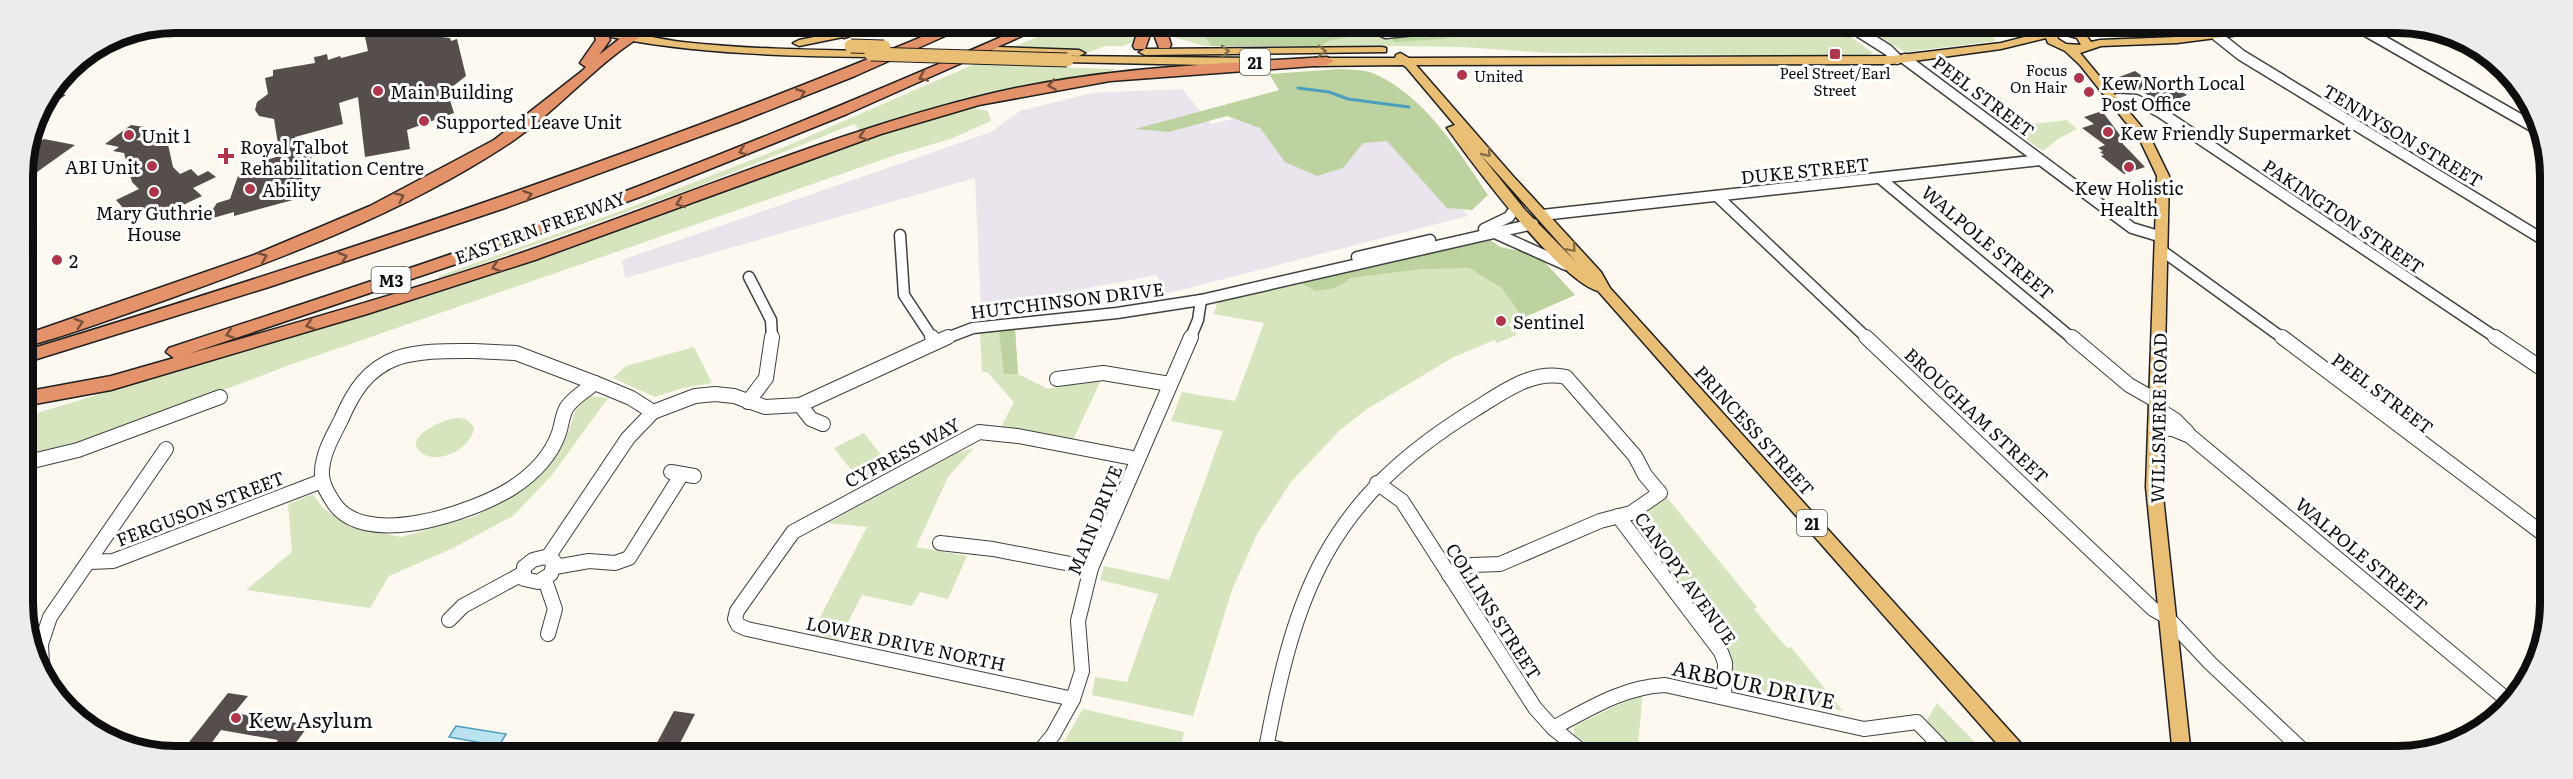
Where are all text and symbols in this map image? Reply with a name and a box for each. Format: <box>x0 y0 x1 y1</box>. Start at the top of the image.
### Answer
one-way arrow <box>1221 45 1230 57</box>
one-way arrow <box>1317 45 1326 57</box>
marker: Peel Street/Earl Street <box>1828 47 1842 61</box>
road number: 21 <box>1240 49 1270 75</box>
street label: PEEL STREET <box>1927 49 2041 143</box>
place label: Focus On Hair <box>2010 58 2067 98</box>
place label: Peel Street/Earl Street <box>1779 61 1891 101</box>
place label: United <box>1474 64 1523 87</box>
marker: United <box>1455 68 1469 82</box>
place label: Kew North Local Post Office <box>2101 69 2245 117</box>
one-way arrow <box>919 70 930 82</box>
marker: Focus On Hair <box>2072 71 2086 85</box>
street label: TENNYSON STREET <box>2318 76 2488 194</box>
place label: Main Building <box>390 78 514 105</box>
one-way arrow <box>1048 79 1057 91</box>
marker: Main Building <box>371 84 385 98</box>
marker: Kew North Local Post Office <box>2082 85 2096 99</box>
one-way arrow <box>794 88 805 100</box>
place label: Supported Leave Unit <box>436 108 623 135</box>
marker: Supported Leave Unit <box>417 114 431 128</box>
place label: Kew Friendly Supermarket <box>2120 119 2352 146</box>
place label: Unit 1 <box>141 122 191 149</box>
marker: Kew Friendly Supermarket <box>2101 125 2115 139</box>
marker: Unit 1 <box>122 128 136 142</box>
one-way arrow <box>858 128 869 141</box>
place label: Royal Talbot Rehabilitation Centre <box>240 133 424 181</box>
one-way arrow <box>738 144 749 156</box>
one-way arrow <box>1479 146 1490 157</box>
marker: Royal Talbot Rehabilitation Centre <box>217 147 235 165</box>
street label: DUKE STREET <box>1739 150 1871 190</box>
street label: PAKINGTON STREET <box>2258 152 2430 280</box>
place label: ABI Unit <box>65 153 141 180</box>
marker: ABI Unit <box>145 159 159 173</box>
marker: Kew Holistic Health <box>2122 160 2136 174</box>
place label: Kew Holistic Health <box>2075 174 2183 222</box>
place label: Ability <box>262 176 321 203</box>
street label: WALPOLE STREET <box>1916 178 2060 306</box>
marker: Ability <box>243 182 257 196</box>
street label: EASTERN FREEWAY <box>451 183 629 271</box>
marker: Mary Guthrie House <box>147 185 161 199</box>
one-way arrow <box>522 189 533 202</box>
one-way arrow <box>393 192 404 204</box>
one-way arrow <box>675 195 686 208</box>
place label: Mary Guthrie House <box>96 199 212 247</box>
one-way arrow <box>1565 241 1576 251</box>
place label: 2 <box>69 247 78 274</box>
one-way arrow <box>257 252 268 264</box>
one-way arrow <box>337 252 348 265</box>
marker: 2 <box>50 253 64 267</box>
one-way arrow <box>491 260 502 272</box>
road number: M3 <box>372 267 410 293</box>
street label: HUTCHINSON DRIVE <box>969 275 1165 325</box>
place label: Sentinel <box>1513 308 1584 335</box>
marker: Sentinel <box>1494 314 1508 328</box>
one-way arrow <box>73 317 84 330</box>
one-way arrow <box>305 318 316 330</box>
one-way arrow <box>225 327 236 339</box>
street label: WILLSMERE ROAD <box>2143 333 2173 503</box>
street label: BROUGHAM STREET <box>1899 341 2055 489</box>
street label: PEEL STREET <box>2326 346 2440 440</box>
street label: PRINCESS STREET <box>1689 359 1821 501</box>
street label: CYPRESS WAY <box>839 410 965 494</box>
street label: MAIN DRIVE <box>1060 461 1128 579</box>
street label: FERGUSON STREET <box>112 463 288 553</box>
street label: WALPOLE STREET <box>2290 490 2434 618</box>
street label: CANOPY AVENUE <box>1629 506 1743 650</box>
road number: 21 <box>1797 510 1827 536</box>
street label: COLLINS STREET <box>1440 537 1548 685</box>
street label: LOWER DRIVE NORTH <box>804 609 1008 677</box>
street label: ARBOUR DRIVE <box>1670 651 1838 715</box>
place label: Kew Asylum <box>248 703 373 734</box>
marker: Kew Asylum <box>229 711 243 725</box>

